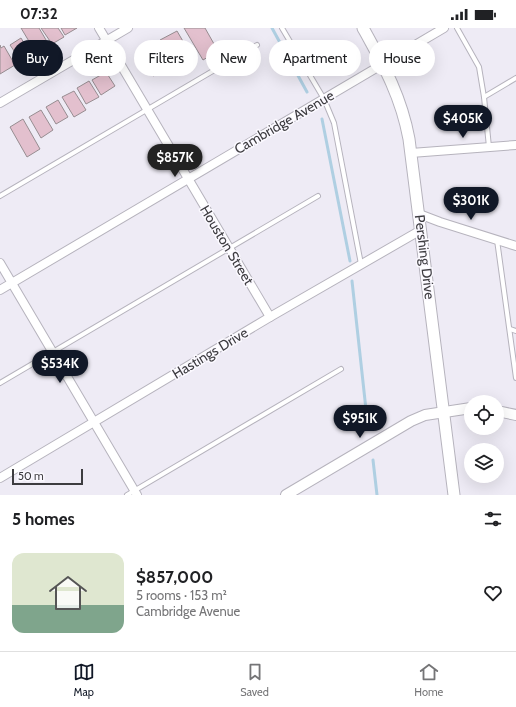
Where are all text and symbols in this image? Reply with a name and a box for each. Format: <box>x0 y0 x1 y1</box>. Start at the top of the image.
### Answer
text: 07:32 <box>20 5 58 23</box>
chip: Buy <box>12 40 63 76</box>
chip: Rent <box>71 40 126 76</box>
chip: Filters <box>134 40 198 76</box>
chip: New <box>206 40 261 76</box>
chip: Apartment <box>269 40 361 76</box>
chip: House <box>369 40 435 76</box>
street label: Cambridge Avenue <box>231 86 337 158</box>
pin: $405K <box>435 105 491 139</box>
text: $405K <box>443 110 483 126</box>
pin: $857K <box>147 144 203 178</box>
text: $857K <box>156 149 194 165</box>
pin: $301K <box>443 187 499 221</box>
text: $301K <box>453 192 489 208</box>
street label: Houston Street <box>196 202 258 288</box>
street label: Pershing Drive <box>411 214 439 300</box>
street label: Hastings Drive <box>169 323 251 383</box>
pin: $534K <box>32 350 88 384</box>
text: $534K <box>41 355 79 371</box>
map controls <box>464 395 504 483</box>
button: locate <box>464 395 504 435</box>
pin: $951K <box>332 405 388 439</box>
text: $951K <box>343 410 377 426</box>
button: layers <box>464 443 504 483</box>
scale bar <box>12 467 83 486</box>
text: 50 m <box>18 469 44 483</box>
icon: filters <box>482 508 504 530</box>
text: 5 homes <box>12 509 75 529</box>
text: $857,000 <box>136 567 213 587</box>
icon: home <box>44 569 92 617</box>
icon: heart <box>482 582 504 604</box>
text: 5 rooms · 153 m² <box>136 587 227 603</box>
text: Cambridge Avenue <box>136 603 240 619</box>
tab: Map <box>73 661 95 699</box>
tab: Saved <box>240 661 269 699</box>
tab: Home <box>414 661 443 699</box>

